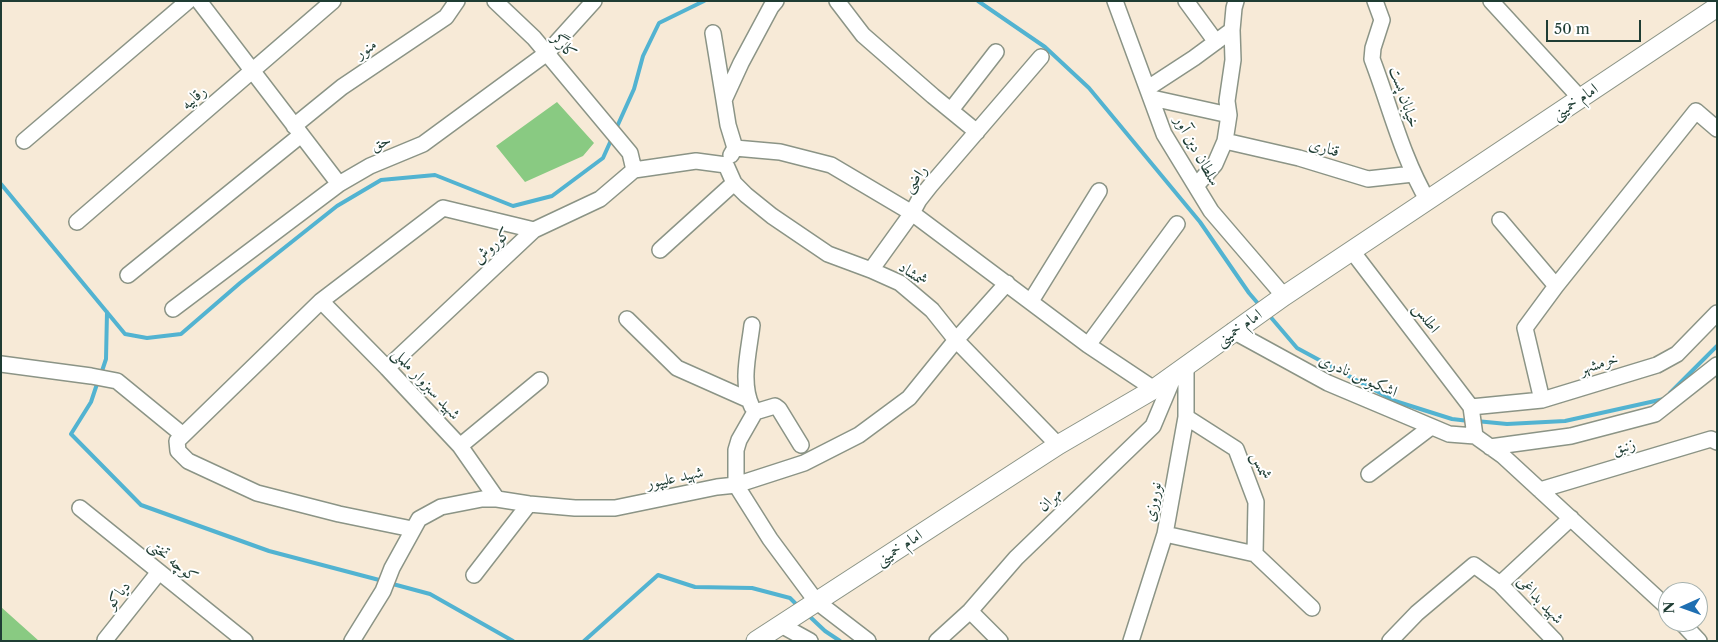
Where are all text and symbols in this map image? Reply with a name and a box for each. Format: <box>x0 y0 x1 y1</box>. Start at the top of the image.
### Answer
scale bar <box>1548 10 1643 42</box>
text: 50 m <box>1554 19 1590 38</box>
street label: کارگر <box>548 29 580 63</box>
street label: منور <box>352 35 380 63</box>
street label: خیابان پست <box>1385 64 1423 130</box>
street label: امام خمینی <box>1548 79 1602 125</box>
street label: رقابیه <box>177 82 211 114</box>
street label: سلطان دین آور <box>1170 113 1224 189</box>
street label: حق <box>368 130 394 156</box>
street label: قناری <box>1307 135 1341 161</box>
street label: راضی <box>898 161 932 197</box>
street label: کوروش <box>469 224 515 268</box>
street label: شمشاد <box>895 257 931 291</box>
street label: اطلس <box>1408 299 1444 337</box>
street label: امام خمینی <box>1212 305 1266 351</box>
street label: شهید سبزوار ململی <box>388 344 464 424</box>
street label: خرمشهر <box>1577 349 1621 379</box>
street label: اشکبوس نادری <box>1316 350 1400 402</box>
street label: زنبق <box>1610 435 1638 459</box>
street label: شمس <box>1247 449 1275 483</box>
street label: شهید علیپور <box>645 463 705 493</box>
street label: نوروزی <box>1140 481 1166 523</box>
street label: مهران <box>1034 484 1066 516</box>
street label: امام خمینی <box>872 526 926 570</box>
street label: کوچه تختی <box>144 535 202 587</box>
street label: شهید بداغی <box>1512 572 1568 628</box>
street label: دیاکو <box>101 577 135 613</box>
north arrow <box>1658 582 1708 632</box>
text: N <box>1660 601 1678 614</box>

